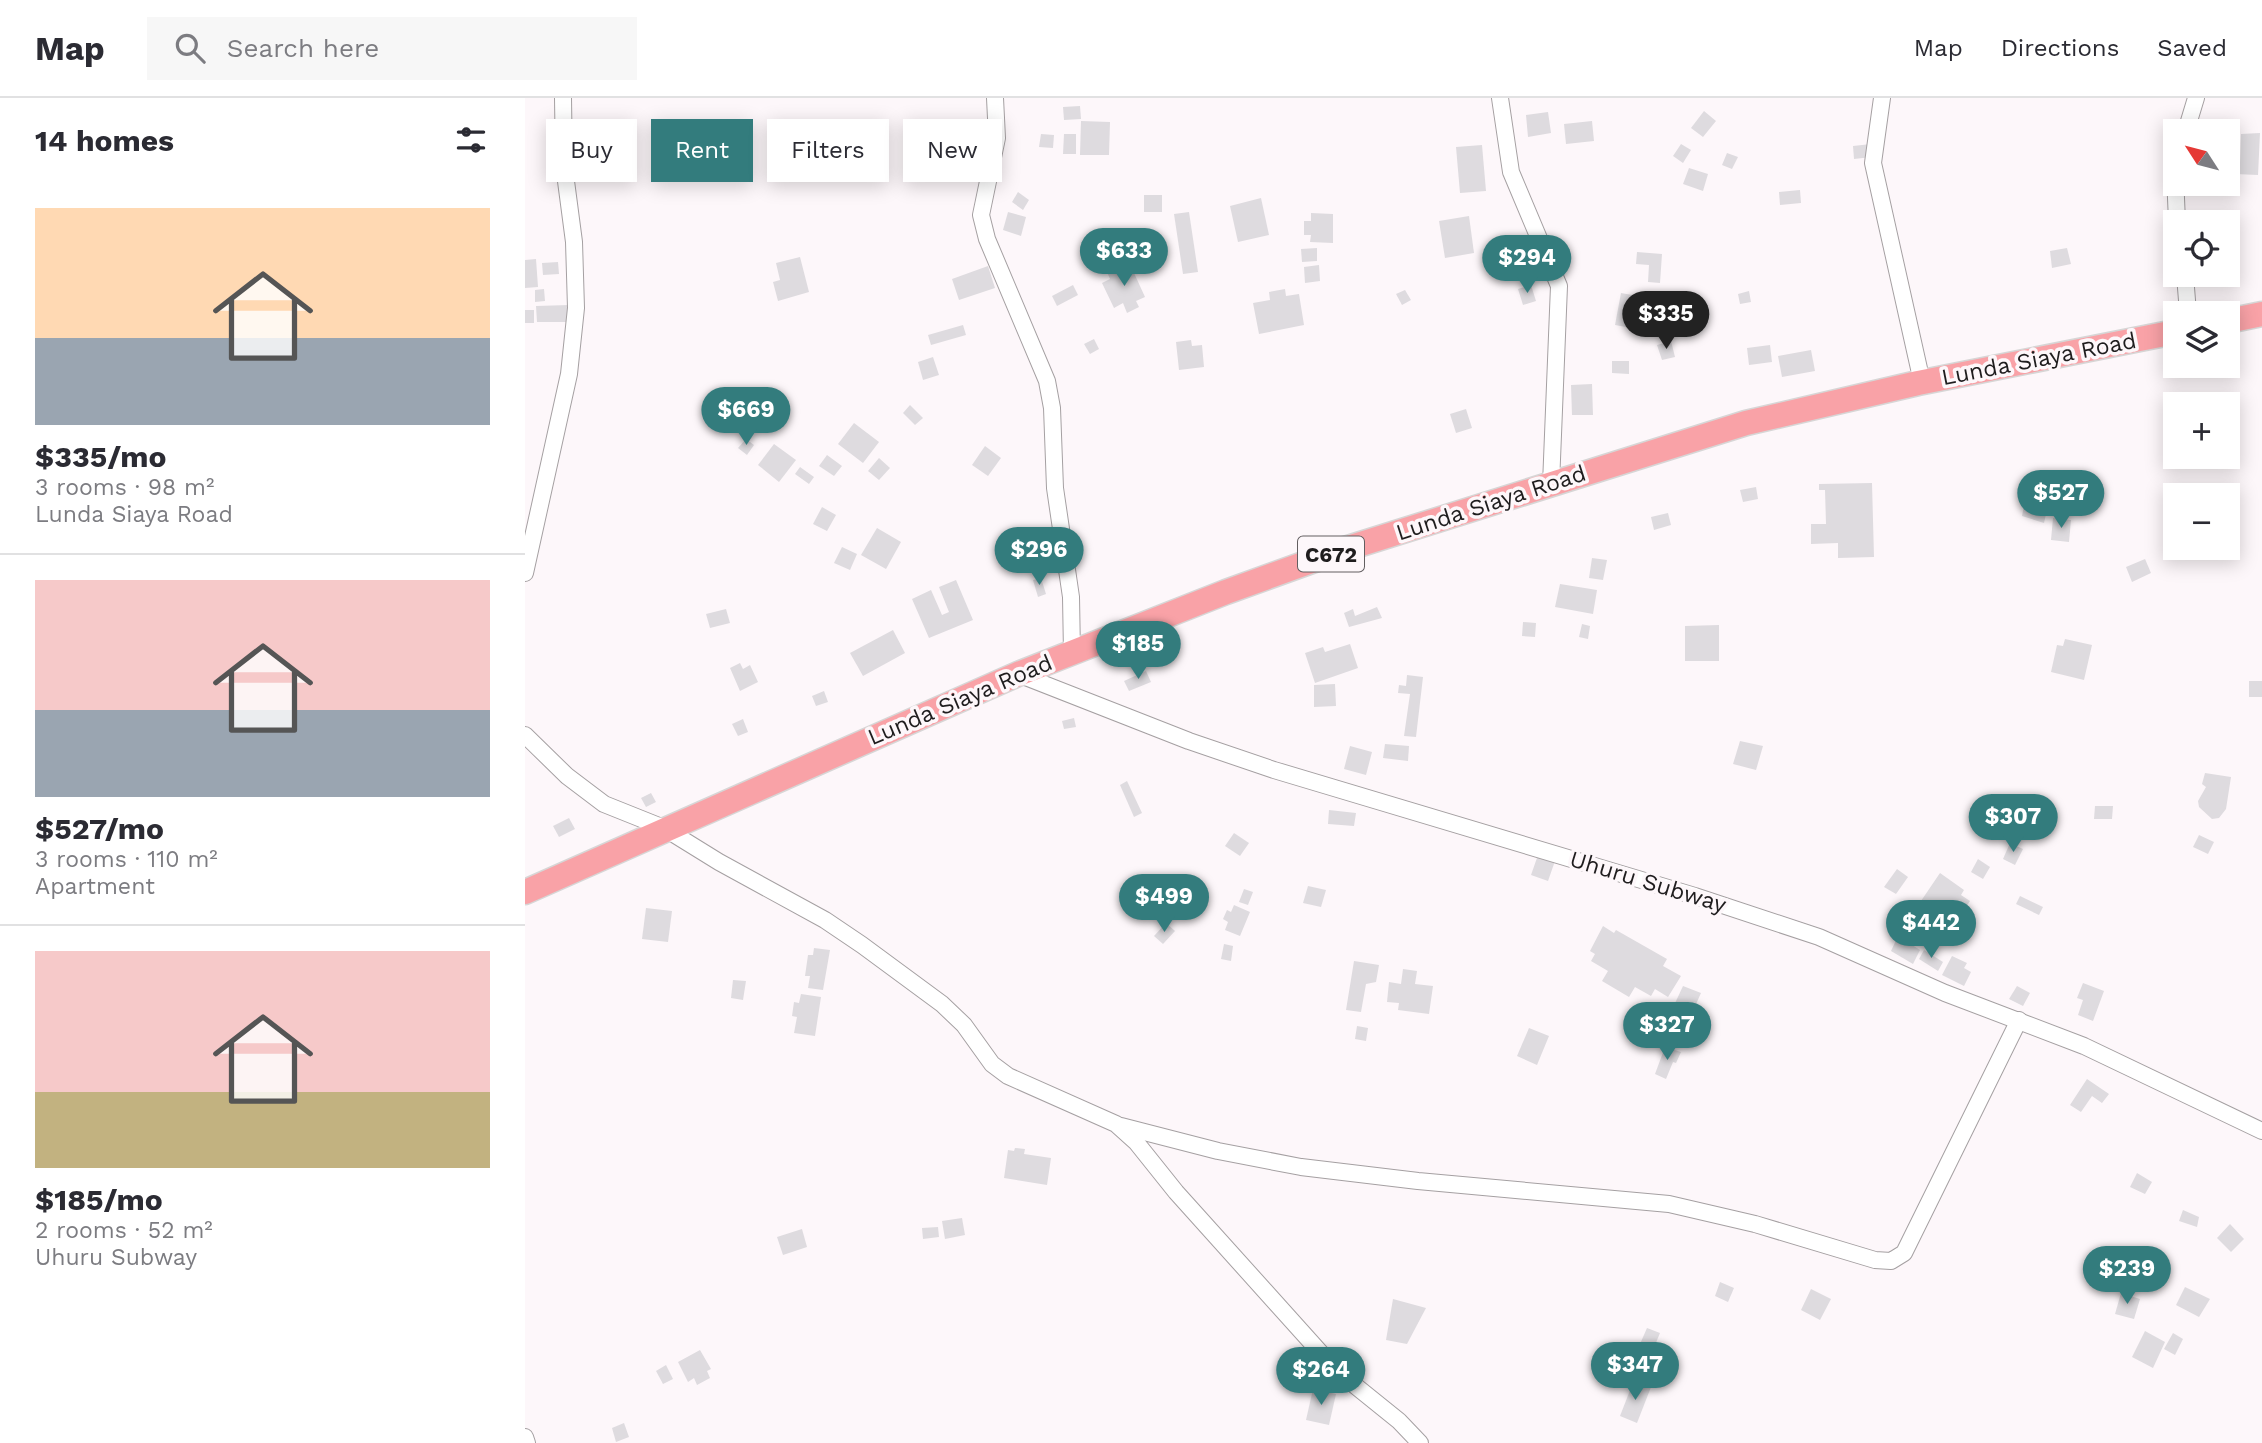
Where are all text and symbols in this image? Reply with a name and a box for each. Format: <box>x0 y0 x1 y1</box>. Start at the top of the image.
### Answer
search box <box>147 17 637 80</box>
text: Map <box>35 29 105 68</box>
icon: search <box>171 29 209 67</box>
text: Search here <box>227 33 379 63</box>
text: Map <box>1914 34 1963 62</box>
text: Directions <box>2001 34 2119 62</box>
text: Saved <box>2157 34 2227 62</box>
chip: Buy <box>546 119 637 182</box>
chip: Rent <box>651 119 753 182</box>
chip: Filters <box>767 119 889 182</box>
chip: New <box>903 119 1002 182</box>
north arrow <box>2163 119 2240 196</box>
map controls <box>2163 119 2240 560</box>
icon: filters <box>452 121 490 159</box>
text: 14 homes <box>35 123 174 158</box>
button: locate <box>2163 210 2240 287</box>
pin: $633 <box>1083 228 1165 288</box>
pin: $294 <box>1486 236 1568 295</box>
text: $633 <box>1096 237 1152 264</box>
text: $294 <box>1498 244 1556 271</box>
icon: home <box>200 253 326 379</box>
pin: $335 <box>1625 292 1707 351</box>
text: $335 <box>1638 300 1694 327</box>
button: layers <box>2163 301 2240 378</box>
street label: Lunda Siaya Road <box>1939 327 2139 391</box>
pin: $669 <box>705 388 787 447</box>
button: + <box>2163 392 2240 469</box>
text: $669 <box>717 396 775 423</box>
text: $335/mo <box>35 439 167 474</box>
street label: Lunda Siaya Road <box>1393 460 1589 546</box>
pin: $527 <box>2020 470 2102 530</box>
text: 3 rooms · 98 m² <box>35 474 214 501</box>
text: $527 <box>2033 479 2089 506</box>
button: − <box>2163 483 2240 560</box>
text: Lunda Siaya Road <box>35 501 233 528</box>
pin: $296 <box>998 528 1080 587</box>
text: $296 <box>1011 536 1067 563</box>
road number: C672 <box>1298 536 1364 572</box>
pin: $185 <box>1097 622 1179 681</box>
icon: home <box>200 625 326 751</box>
text: $185 <box>1112 630 1164 657</box>
street label: Lunda Siaya Road <box>864 649 1056 751</box>
pin: $307 <box>1972 794 2054 854</box>
text: $307 <box>1985 803 2041 830</box>
text: $527/mo <box>35 811 164 846</box>
street label: Uhuru Subway <box>1567 845 1730 919</box>
text: 3 rooms · 110 m² <box>35 846 218 873</box>
text: Apartment <box>35 873 155 900</box>
pin: $499 <box>1123 874 1205 934</box>
text: $499 <box>1135 883 1193 910</box>
pin: $442 <box>1890 900 1972 960</box>
text: $442 <box>1902 909 1960 936</box>
icon: home <box>200 996 326 1122</box>
pin: $327 <box>1626 1002 1708 1062</box>
text: $327 <box>1639 1011 1695 1038</box>
text: $185/mo <box>35 1182 163 1217</box>
text: 2 rooms · 52 m² <box>35 1217 213 1244</box>
text: Uhuru Subway <box>35 1244 197 1271</box>
pin: $239 <box>2086 1246 2168 1306</box>
text: $239 <box>2099 1255 2155 1282</box>
pin: $347 <box>1594 1342 1676 1402</box>
pin: $264 <box>1280 1348 1362 1407</box>
text: $347 <box>1607 1351 1663 1378</box>
text: $264 <box>1292 1356 1350 1383</box>

